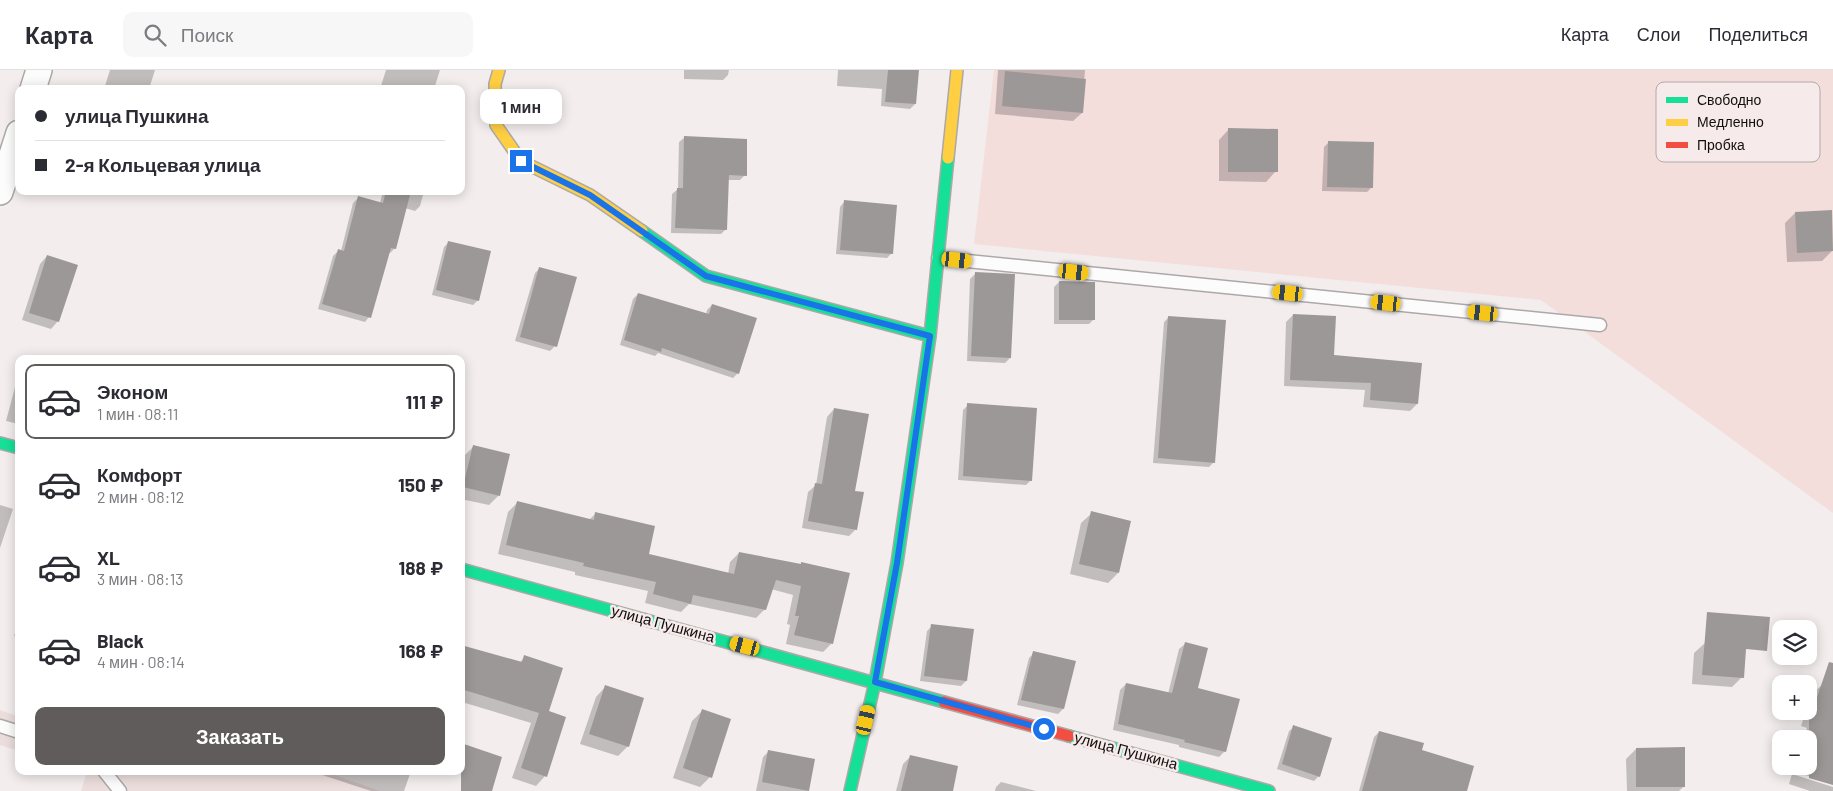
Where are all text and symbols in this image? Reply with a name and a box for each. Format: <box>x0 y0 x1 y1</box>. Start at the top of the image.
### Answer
search box <box>123 12 473 57</box>
text: Карта <box>25 20 93 49</box>
icon: search <box>141 21 169 49</box>
text: Поиск <box>181 23 233 46</box>
text: Карта <box>1561 23 1609 45</box>
text: Слои <box>1637 23 1681 45</box>
text: Поделиться <box>1709 23 1808 45</box>
legend <box>1656 82 1820 162</box>
callout: 1 мин <box>480 88 562 124</box>
text: Свободно <box>1697 91 1762 108</box>
text: 1 мин <box>501 97 541 116</box>
text: улица Пушкина <box>65 104 209 127</box>
text: Медленно <box>1697 113 1764 130</box>
text: Пробка <box>1697 136 1745 153</box>
route end <box>510 150 532 172</box>
text: 2-я Кольцевая улица <box>65 153 260 176</box>
car <box>941 251 972 269</box>
car <box>1058 263 1089 281</box>
car <box>1272 284 1303 302</box>
car <box>1370 294 1401 312</box>
car <box>1467 304 1498 322</box>
icon: car <box>37 379 82 424</box>
text: Эконом <box>97 380 168 403</box>
text: 111 ₽ <box>405 390 443 413</box>
text: 1 мин · 08:11 <box>97 404 178 423</box>
icon: car <box>37 462 82 507</box>
text: Комфорт <box>97 463 182 486</box>
text: 150 ₽ <box>398 473 443 496</box>
text: 2 мин · 08:12 <box>97 487 184 506</box>
icon: car <box>37 545 82 590</box>
text: XL <box>97 546 120 569</box>
text: 188 ₽ <box>399 556 443 579</box>
text: 3 мин · 08:13 <box>97 569 184 588</box>
street label: улица Пушкина <box>610 601 717 646</box>
map controls <box>1772 620 1817 775</box>
button: layers <box>1772 620 1817 665</box>
icon: car <box>37 628 82 673</box>
text: Black <box>97 629 144 652</box>
car <box>728 635 761 657</box>
text: 168 ₽ <box>399 639 443 662</box>
text: 4 мин · 08:14 <box>97 652 185 671</box>
button: + <box>1772 675 1817 720</box>
car <box>855 704 876 736</box>
button: Заказать <box>35 707 445 765</box>
route start <box>1033 718 1055 740</box>
street label: улица Пушкина <box>1073 728 1180 773</box>
button: − <box>1772 730 1817 775</box>

